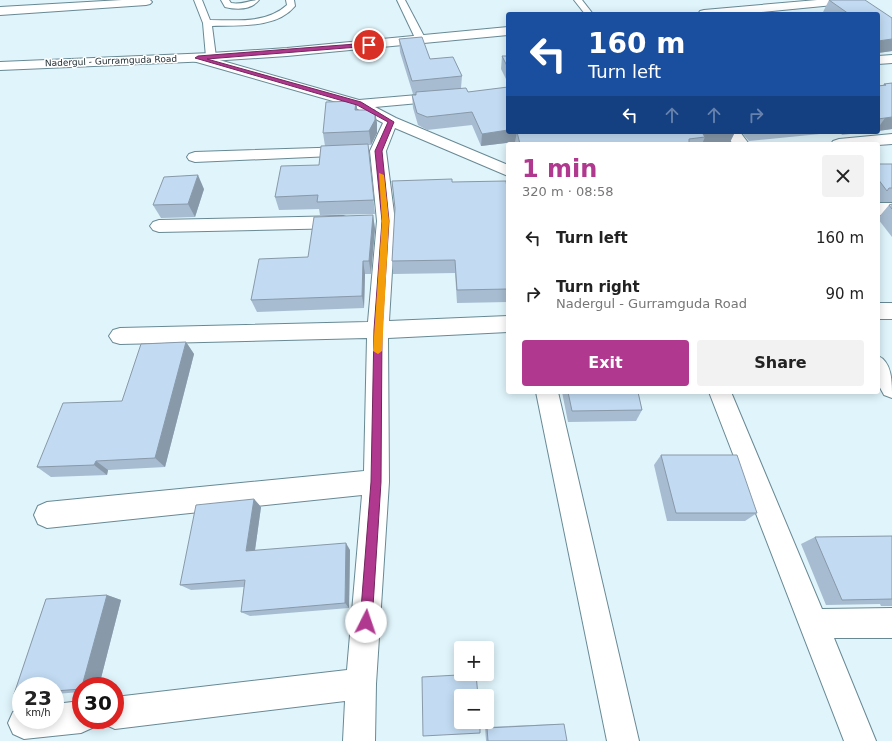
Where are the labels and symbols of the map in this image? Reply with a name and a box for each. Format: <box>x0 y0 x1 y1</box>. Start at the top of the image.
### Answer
pin <box>352 28 386 62</box>
street label: Nadergul - Gurramguda Road <box>45 54 177 68</box>
position arrow <box>345 601 387 643</box>
speed limit sign: 30 <box>72 677 124 729</box>

